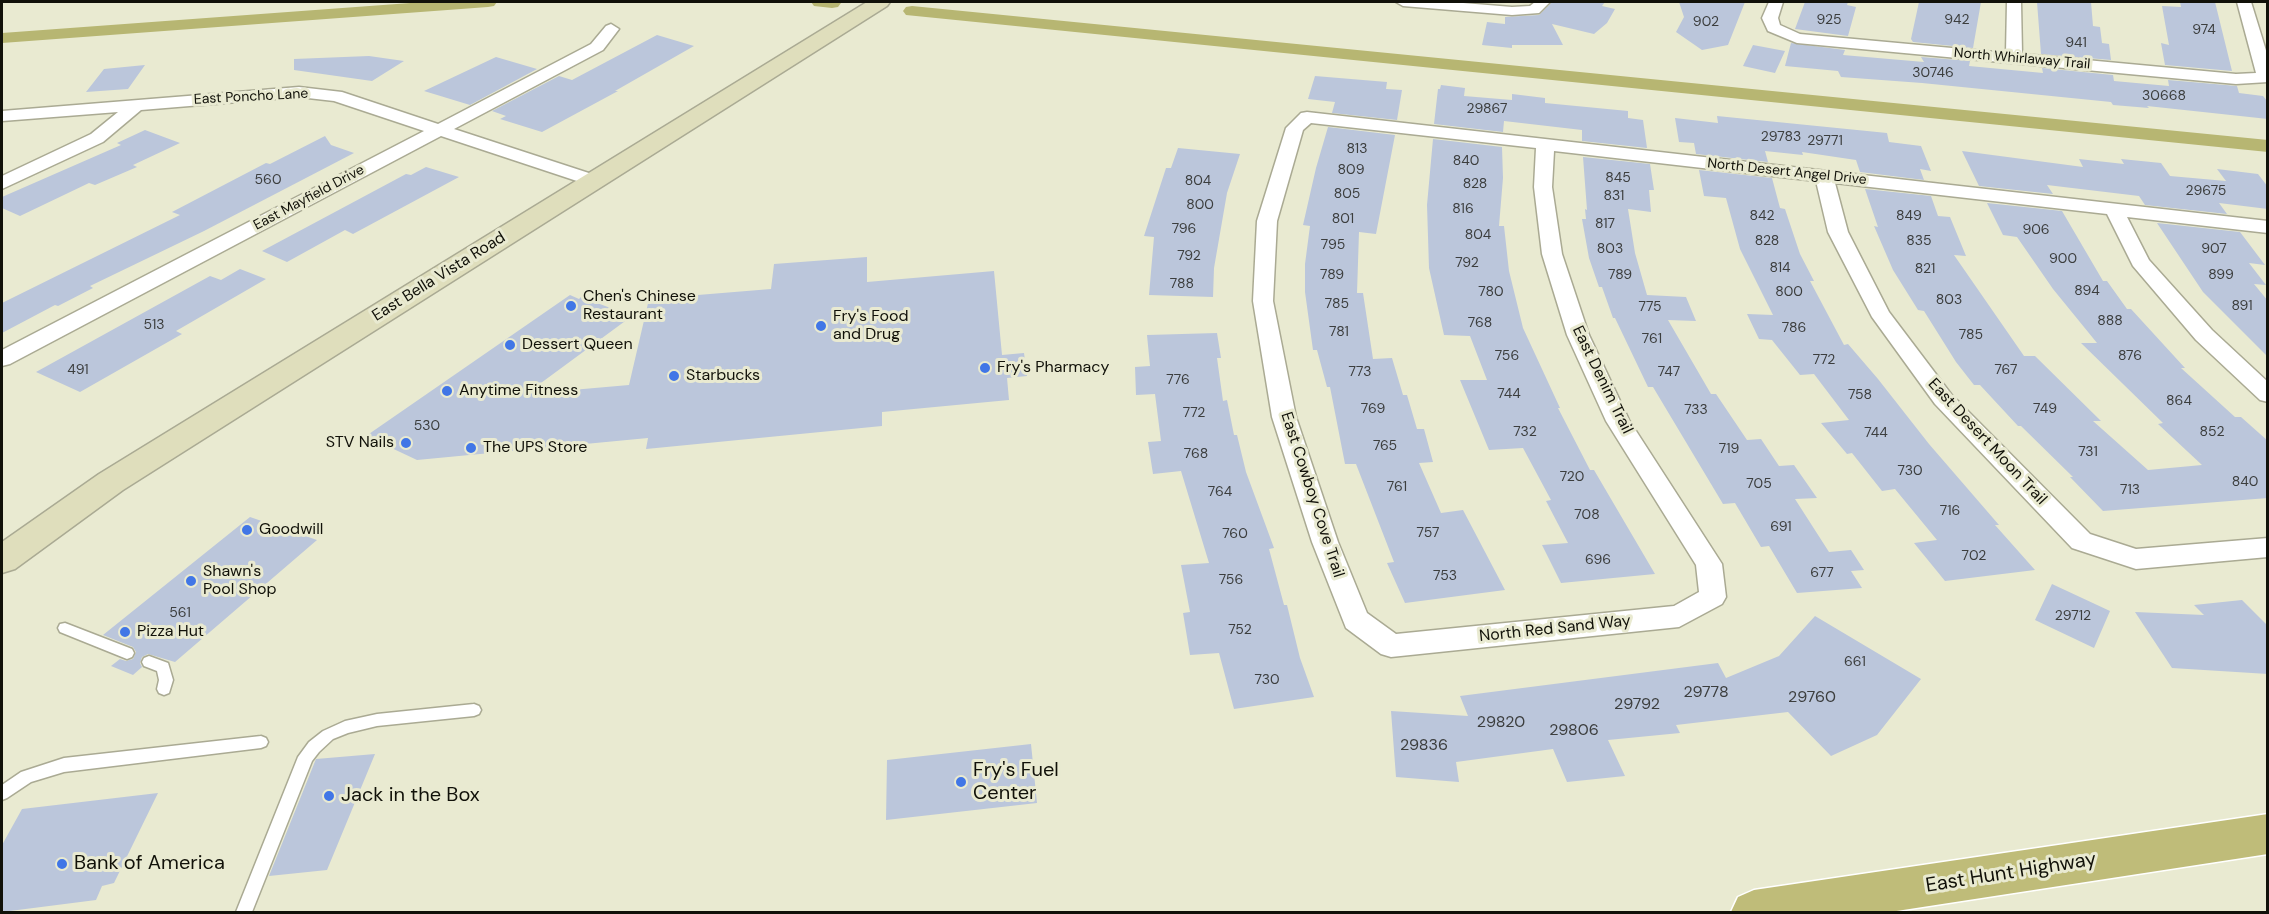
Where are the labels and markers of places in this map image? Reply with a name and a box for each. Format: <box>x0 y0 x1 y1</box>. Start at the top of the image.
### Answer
place label: Chen's Chinese Restaurant <box>583 287 696 325</box>
marker: Chen's Chinese Restaurant <box>564 299 578 313</box>
place label: Fry's Food and Drug <box>833 307 908 345</box>
marker: Fry's Food and Drug <box>814 319 828 333</box>
place label: Dessert Queen <box>522 335 633 355</box>
marker: Dessert Queen <box>503 338 517 352</box>
place label: Fry's Pharmacy <box>997 358 1109 378</box>
marker: Fry's Pharmacy <box>978 361 992 375</box>
place label: Starbucks <box>686 366 760 386</box>
marker: Starbucks <box>667 369 681 383</box>
place label: Anytime Fitness <box>459 381 578 401</box>
marker: Anytime Fitness <box>440 384 454 398</box>
place label: STV Nails <box>326 433 394 453</box>
marker: STV Nails <box>399 436 413 450</box>
place label: The UPS Store <box>483 438 587 458</box>
marker: The UPS Store <box>464 441 478 455</box>
place label: Goodwill <box>259 520 323 540</box>
marker: Goodwill <box>240 523 254 537</box>
place label: Shawn's Pool Shop <box>203 562 277 600</box>
marker: Shawn's Pool Shop <box>184 574 198 588</box>
place label: Pizza Hut <box>137 622 204 642</box>
marker: Pizza Hut <box>118 625 132 639</box>
place label: Fry's Fuel Center <box>973 759 1059 806</box>
marker: Fry's Fuel Center <box>954 775 968 789</box>
place label: Jack in the Box <box>341 784 480 808</box>
marker: Jack in the Box <box>322 789 336 803</box>
place label: Bank of America <box>74 852 225 876</box>
marker: Bank of America <box>55 857 69 871</box>

